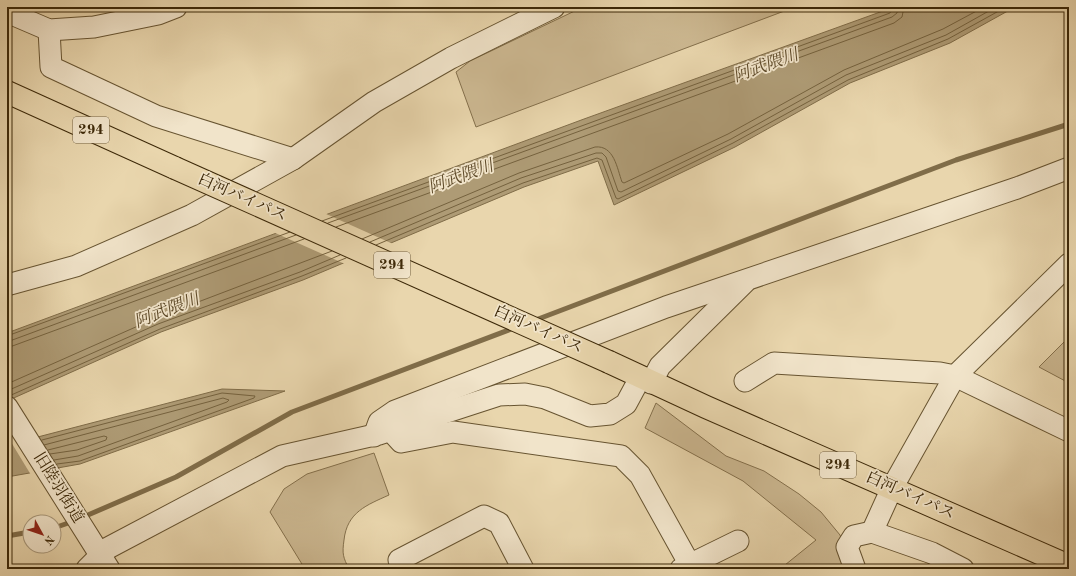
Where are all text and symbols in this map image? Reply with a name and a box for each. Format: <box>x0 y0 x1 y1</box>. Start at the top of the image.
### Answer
water label: 阿武隈川 <box>730 44 803 86</box>
road number: 294 <box>73 117 109 143</box>
water label: 阿武隈川 <box>425 155 498 197</box>
street label: 白河バイパス <box>195 169 290 225</box>
road number: 294 <box>374 252 410 278</box>
water label: 阿武隈川 <box>131 288 204 331</box>
street label: 白河バイパス <box>491 301 586 357</box>
street label: 旧陸羽街道 <box>30 449 88 526</box>
road number: 294 <box>820 452 856 478</box>
street label: 白河バイパス <box>863 467 958 523</box>
north arrow <box>22 514 62 554</box>
text: N <box>41 533 55 547</box>

